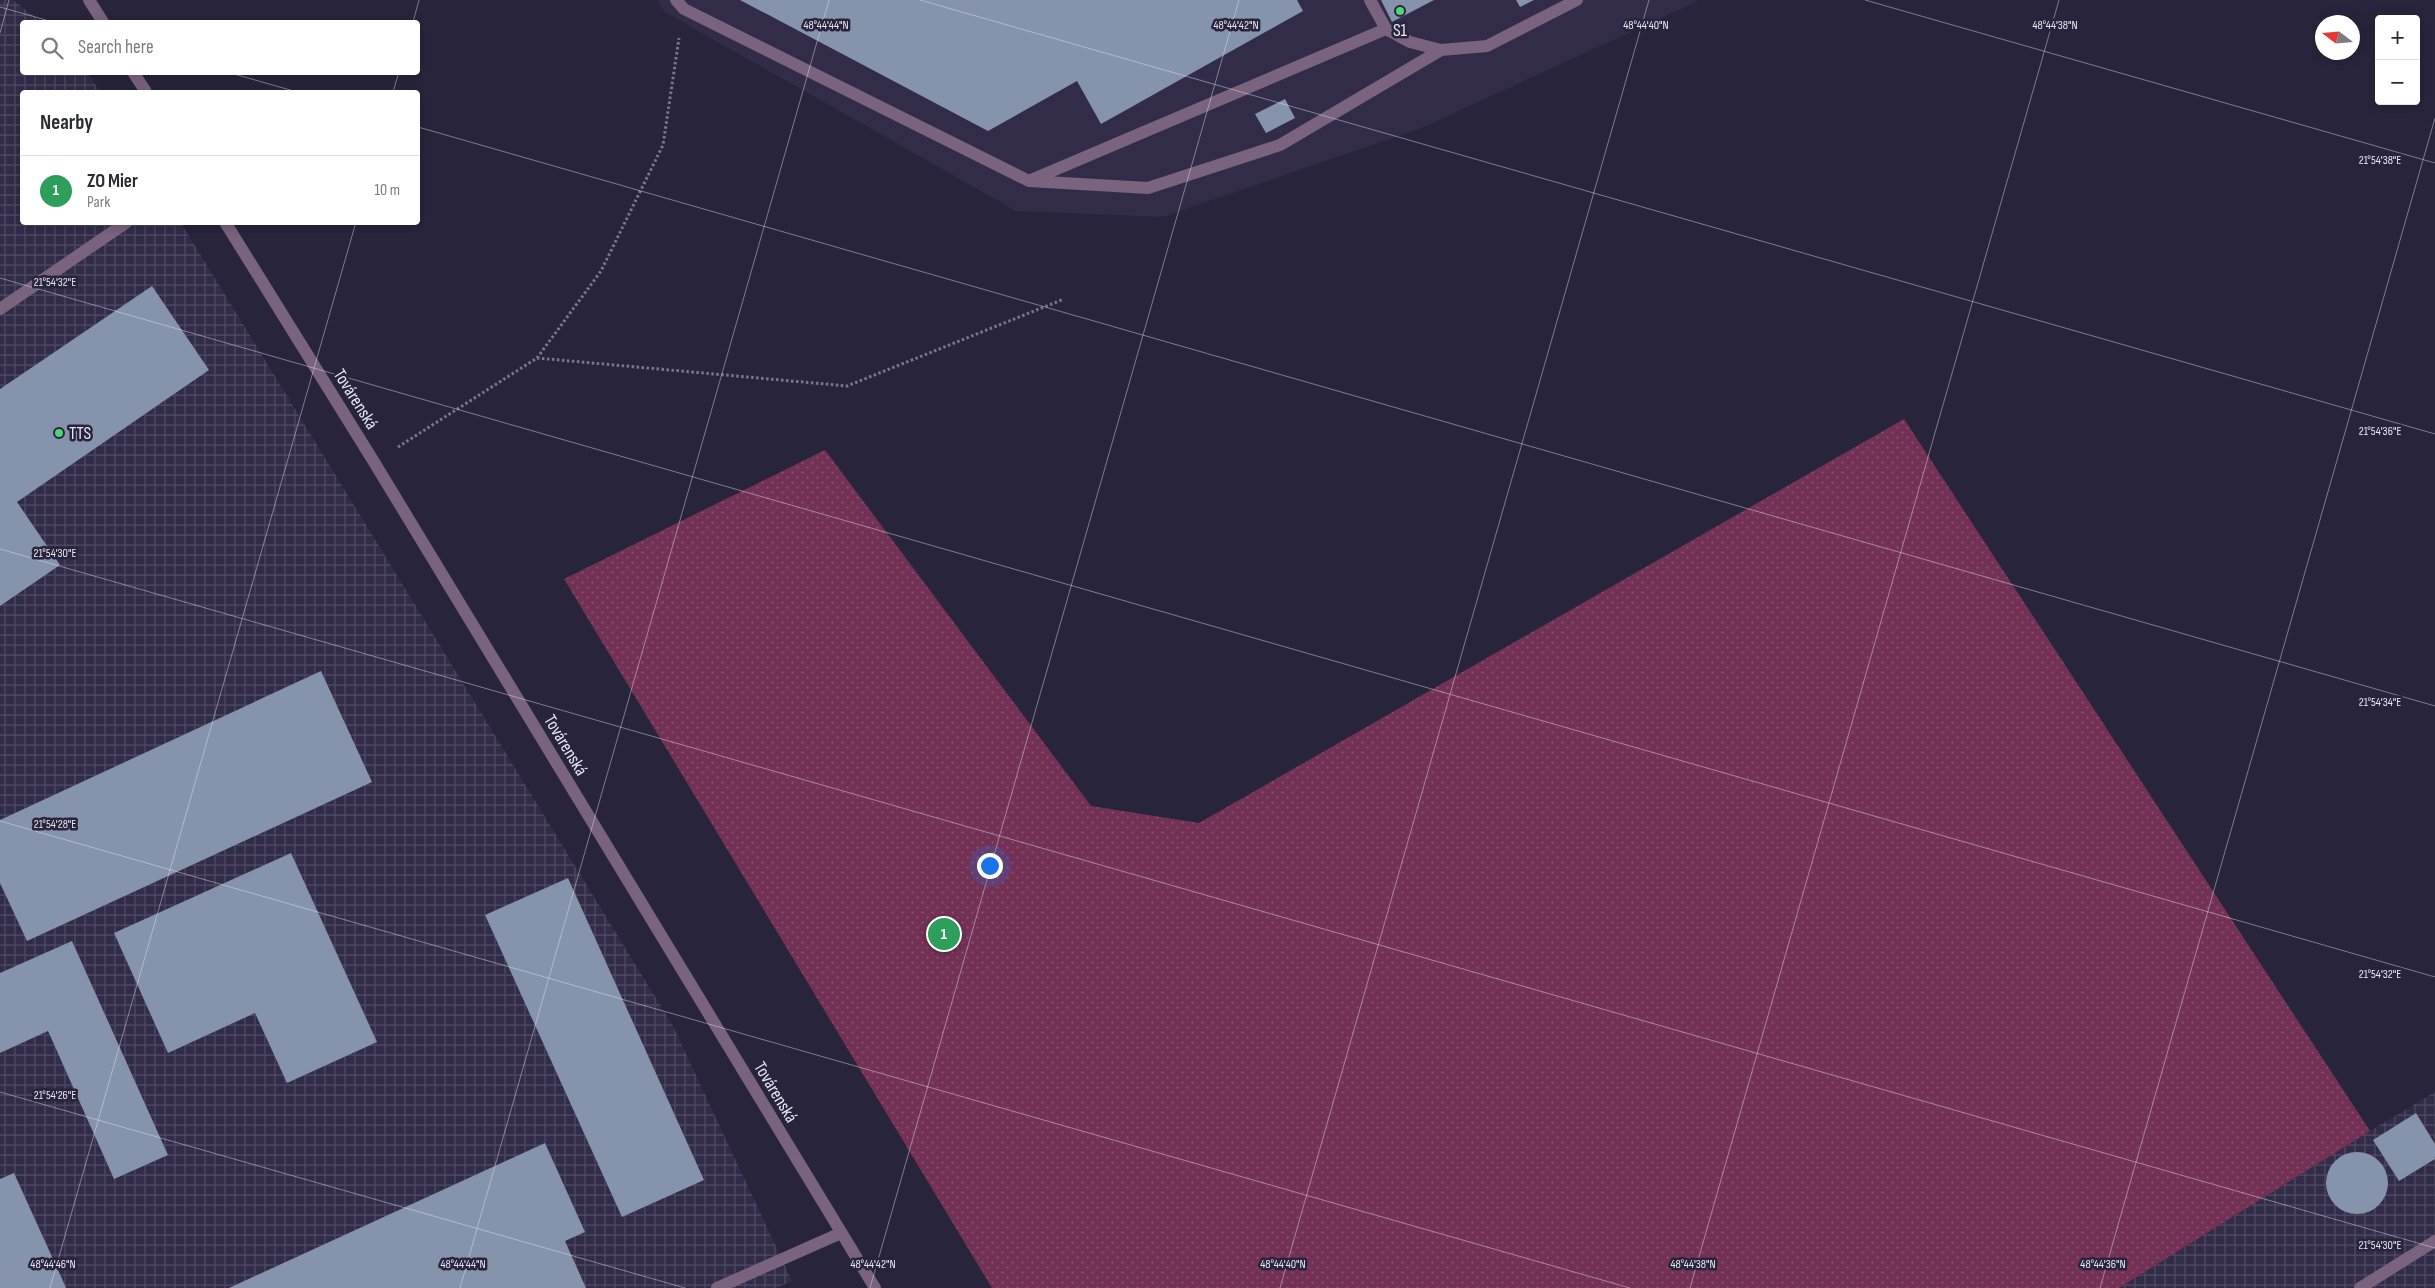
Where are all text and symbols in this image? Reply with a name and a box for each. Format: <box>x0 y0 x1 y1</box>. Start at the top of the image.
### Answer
marker: S1 <box>1394 5 1406 17</box>
north arrow <box>2315 15 2360 60</box>
map controls <box>2375 15 2420 105</box>
button: + <box>2375 15 2420 60</box>
text: 48°44'44"N <box>803 18 849 33</box>
text: 48°44'42"N <box>1213 18 1259 33</box>
text: 48°44'40"N <box>1623 18 1669 33</box>
text: 48°44'38"N <box>2032 18 2078 33</box>
search box <box>20 20 420 75</box>
place label: S1 <box>1393 20 1408 41</box>
icon: search <box>38 34 66 62</box>
text: Search here <box>78 36 154 59</box>
button: − <box>2375 60 2420 105</box>
text: Nearby <box>40 110 93 135</box>
text: 21°54'38"E <box>2359 153 2401 168</box>
text: ZO Mier <box>87 170 138 193</box>
text: 1 <box>53 181 59 200</box>
text: 10 m <box>374 181 400 200</box>
text: Park <box>87 193 110 212</box>
text: 21°54'32"E <box>34 275 76 290</box>
street label: Továrenská <box>329 365 382 433</box>
place label: TTS <box>69 423 92 444</box>
text: 21°54'36"E <box>2359 424 2401 439</box>
marker: TTS <box>53 427 65 439</box>
text: 21°54'30"E <box>34 546 76 561</box>
text: 21°54'34"E <box>2359 695 2401 710</box>
street label: Továrenská <box>539 711 592 780</box>
text: 21°54'28"E <box>34 817 76 832</box>
your location <box>977 853 1003 879</box>
pin: 1 <box>928 915 960 953</box>
text: 21°54'32"E <box>2359 967 2401 982</box>
street label: Továrenská <box>749 1058 802 1127</box>
text: 21°54'26"E <box>34 1088 76 1103</box>
text: 21°54'30"E <box>2359 1238 2401 1253</box>
text: 48°44'46"N <box>30 1257 76 1272</box>
text: 48°44'44"N <box>440 1257 486 1272</box>
text: 48°44'42"N <box>850 1257 896 1272</box>
text: 48°44'40"N <box>1260 1257 1306 1272</box>
text: 48°44'38"N <box>1670 1257 1716 1272</box>
text: 48°44'36"N <box>2080 1257 2126 1272</box>

